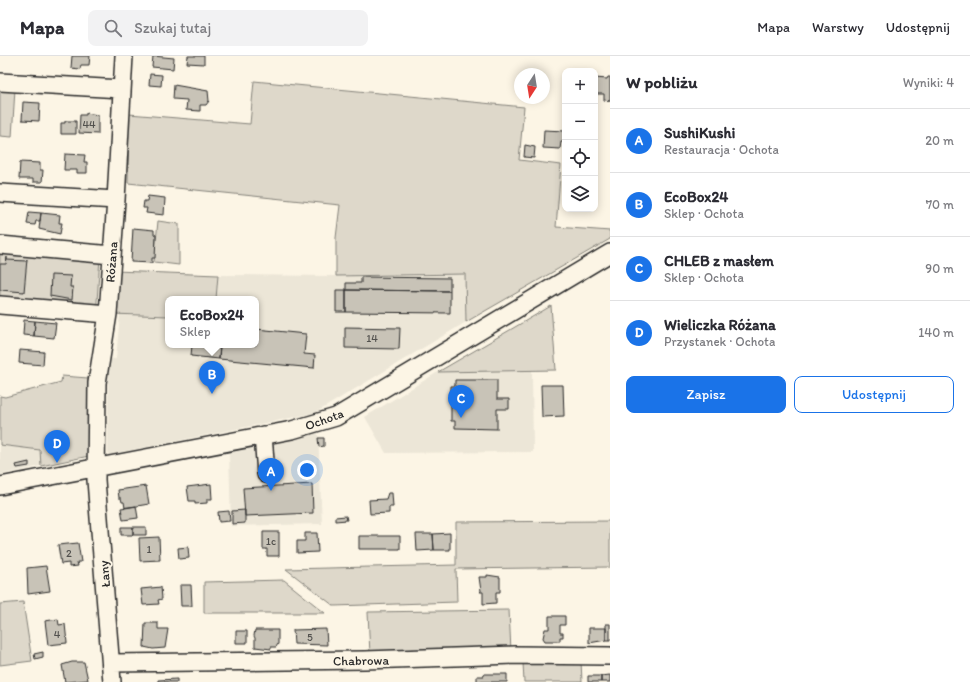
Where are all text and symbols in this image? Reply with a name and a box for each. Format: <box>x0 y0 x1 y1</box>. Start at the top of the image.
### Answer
search box <box>88 10 368 46</box>
text: Mapa <box>20 16 64 39</box>
icon: search <box>102 17 124 39</box>
text: Szukaj tutaj <box>134 19 211 37</box>
text: Mapa <box>757 19 790 36</box>
text: Warstwy <box>812 19 864 36</box>
text: Udostępnij <box>886 19 950 36</box>
north arrow <box>514 68 550 104</box>
map controls <box>562 68 598 212</box>
button: + <box>562 68 598 104</box>
text: W pobliżu <box>626 72 697 92</box>
text: Wyniki: 4 <box>903 75 954 90</box>
button: − <box>562 104 598 140</box>
house number: 44 <box>82 118 96 131</box>
text: SushiKushi <box>664 124 735 142</box>
text: A <box>635 133 643 148</box>
text: 20 m <box>925 133 954 148</box>
button: locate <box>562 140 598 176</box>
text: Restauracja · Ochota <box>664 142 779 157</box>
button: layers <box>562 176 598 212</box>
text: EcoBox24 <box>664 188 728 206</box>
text: B <box>635 197 643 212</box>
text: 70 m <box>926 197 954 212</box>
text: Sklep · Ochota <box>664 206 744 221</box>
street label: Różana <box>103 241 120 283</box>
text: CHLEB z masłem <box>664 252 774 270</box>
text: C <box>635 261 643 276</box>
text: 90 m <box>925 261 954 276</box>
text: Sklep · Ochota <box>664 270 744 285</box>
popup <box>165 296 259 348</box>
text: EcoBox24 <box>180 306 244 324</box>
text: Wieliczka Różana <box>664 316 776 334</box>
text: Sklep <box>180 324 211 339</box>
text: D <box>635 325 643 340</box>
text: 140 m <box>918 325 954 340</box>
house number: 14 <box>366 332 378 345</box>
text: Przystanek · Ochota <box>664 334 775 349</box>
pin: B <box>199 361 225 394</box>
button: Zapisz <box>626 376 786 413</box>
button: Udostępnij <box>794 376 954 413</box>
pin: C <box>448 385 474 418</box>
street label: Ochota <box>303 405 346 433</box>
pin: D <box>44 430 70 463</box>
pin: A <box>258 458 284 491</box>
your location <box>297 460 317 480</box>
house number: 1c <box>266 535 276 548</box>
house number: 1 <box>146 543 152 556</box>
house number: 2 <box>66 547 72 560</box>
street label: Łany <box>96 560 113 588</box>
house number: 4 <box>54 628 61 641</box>
house number: 5 <box>307 631 313 644</box>
street label: Chabrowa <box>333 653 390 668</box>

